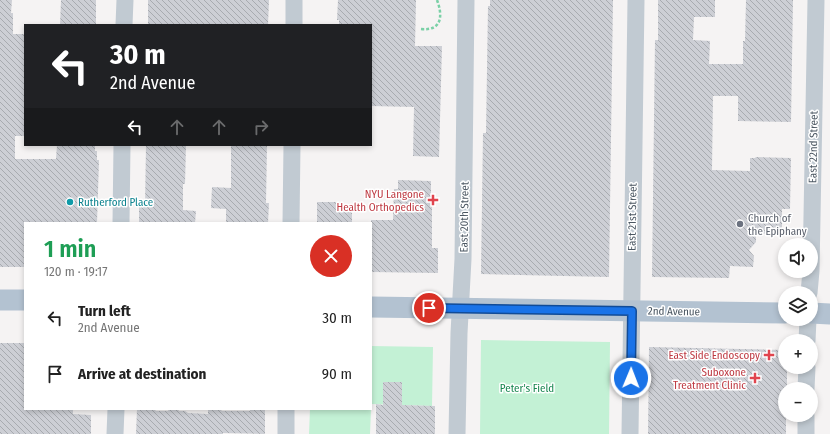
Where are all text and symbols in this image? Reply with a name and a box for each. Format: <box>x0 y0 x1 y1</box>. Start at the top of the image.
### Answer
text: 30 m <box>110 38 166 71</box>
icon: left <box>44 40 96 92</box>
text: 2nd Avenue <box>110 72 195 94</box>
street label: East 22nd Street <box>806 110 821 183</box>
icon: left <box>124 116 146 138</box>
icon: ahead <box>166 116 188 138</box>
icon: ahead <box>208 116 230 138</box>
icon: right <box>250 116 272 138</box>
street label: East 20th Street <box>457 181 472 253</box>
street label: East 21st Street <box>625 182 640 251</box>
place label: NYU Langone Health Orthopedics <box>337 188 424 214</box>
marker: NYU Langone Health Orthopedics <box>427 194 439 206</box>
place label: Rutherford Place <box>78 196 153 209</box>
marker: Rutherford Place <box>65 197 75 207</box>
place label: Church of the Epiphany <box>748 212 807 238</box>
marker: Church of the Epiphany <box>735 219 745 229</box>
text: 1 min <box>44 235 96 263</box>
button: close <box>310 235 352 277</box>
map controls <box>778 238 818 422</box>
button: sound <box>778 238 818 278</box>
text: 120 m · 19:17 <box>44 264 107 279</box>
button: layers <box>778 286 818 326</box>
pin <box>412 291 446 325</box>
icon: arrive <box>418 297 440 319</box>
text: Turn left <box>78 302 131 320</box>
street label: 2nd Avenue <box>648 305 700 318</box>
icon: left <box>44 307 66 329</box>
text: 30 m <box>322 309 352 327</box>
text: 2nd Avenue <box>78 320 140 335</box>
button: + <box>778 334 818 374</box>
place label: East Side Endoscopy <box>668 349 760 362</box>
marker: East Side Endoscopy <box>763 349 775 361</box>
position arrow <box>610 357 652 399</box>
icon: arrive <box>44 363 66 385</box>
text: Arrive at destination <box>78 365 206 383</box>
text: 90 m <box>322 365 352 383</box>
place label: Suboxone Treatment Clinic <box>673 366 746 392</box>
marker: Suboxone Treatment Clinic <box>749 372 761 384</box>
park label: Peter's Field <box>500 382 554 395</box>
button: − <box>778 382 818 422</box>

